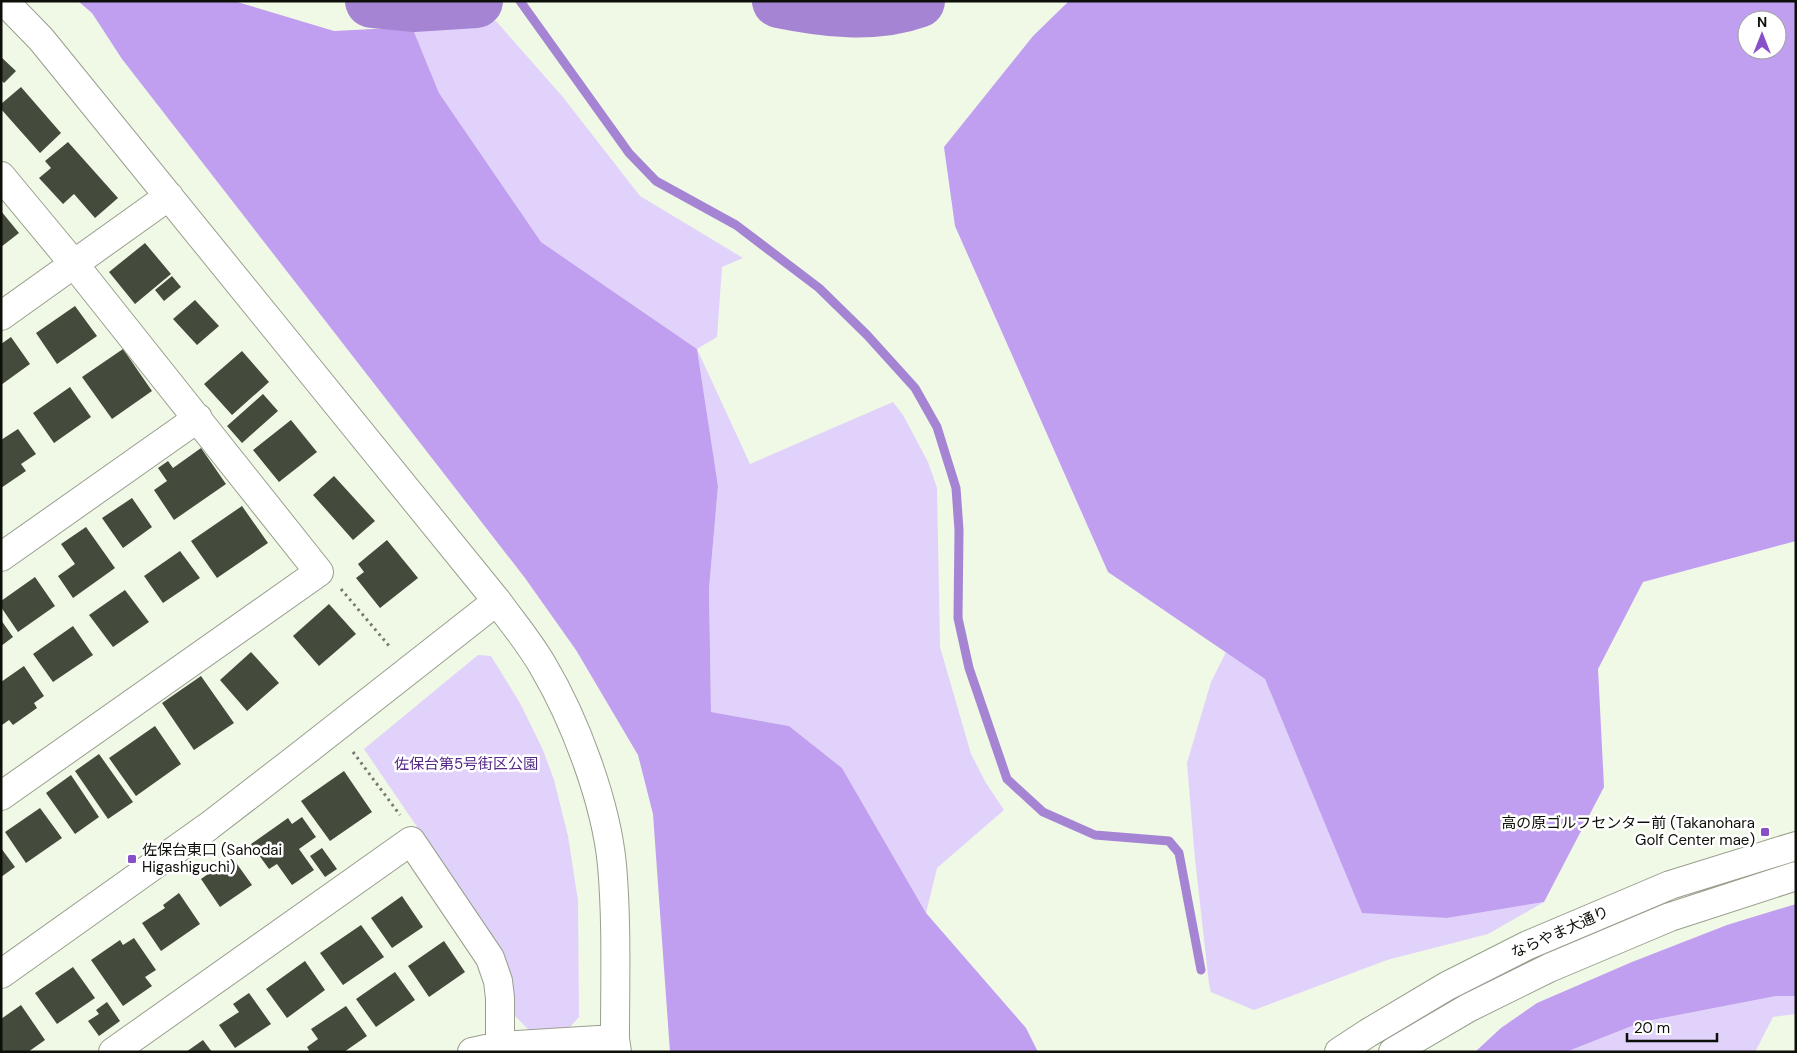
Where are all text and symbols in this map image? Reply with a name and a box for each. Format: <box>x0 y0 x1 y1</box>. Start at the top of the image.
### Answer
north arrow <box>1737 10 1787 60</box>
text: N <box>1757 13 1767 31</box>
park label: 佐保台第5号街区公園 <box>394 754 538 774</box>
place label: 高の原ゴルフセンター前 (Takanohara Golf Center mae) <box>1501 813 1755 850</box>
marker: 高の原ゴルフセンター前 (Takanohara Golf Center mae) <box>1759 826 1771 838</box>
place label: 佐保台東口 (Sahodai Higashiguchi) <box>142 840 282 877</box>
marker: 佐保台東口 (Sahodai Higashiguchi) <box>126 853 138 865</box>
street label: ならやま大通り <box>1508 902 1612 962</box>
scale bar <box>1627 1010 1717 1042</box>
text: 20 m <box>1634 1018 1670 1038</box>

